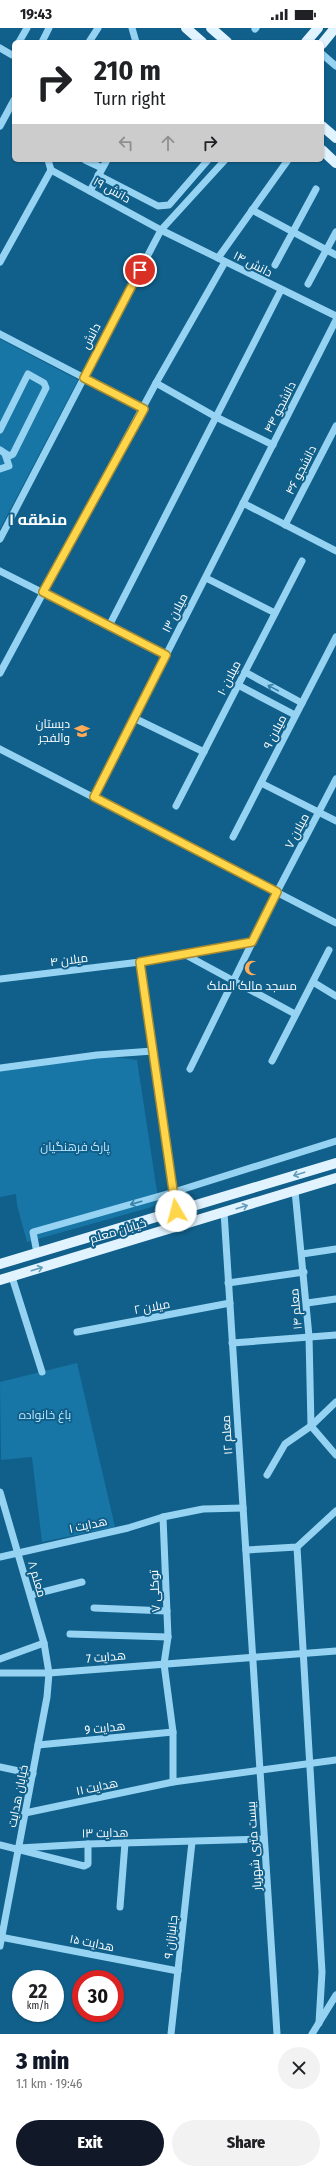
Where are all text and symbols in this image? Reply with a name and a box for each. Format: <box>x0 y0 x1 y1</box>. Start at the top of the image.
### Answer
text: 19:43 <box>20 5 52 23</box>
text: 210 m <box>94 54 161 87</box>
icon: right <box>28 56 80 108</box>
text: Turn right <box>94 88 166 110</box>
icon: left <box>115 132 137 154</box>
icon: ahead <box>157 132 179 154</box>
icon: right <box>199 132 221 154</box>
street label: دانش ۱۹ <box>91 174 133 206</box>
street label: دانش ۱۴ <box>231 248 275 280</box>
pin <box>123 253 157 287</box>
icon: arrive <box>129 259 151 281</box>
street label: دانش <box>78 321 104 351</box>
street label: دانشجو ۴۴ <box>261 379 299 435</box>
street label: دانشجو ۴۶ <box>283 443 319 497</box>
district label: منطقه ۱ <box>9 510 67 529</box>
street label: میلان ۱۳ <box>159 591 191 635</box>
street label: میلان ۱۰ <box>214 658 244 698</box>
one-way arrow <box>267 683 279 691</box>
street label: میلان ۹ <box>261 713 289 751</box>
place label: دبستان والفجر <box>36 717 70 745</box>
school or university icon: دبستان والفجر <box>73 722 91 740</box>
street label: میلان ۷ <box>282 811 312 851</box>
street label: میلان ۴ <box>49 951 89 969</box>
mosque icon: مسجد مالک الملک <box>243 959 261 977</box>
place label: مسجد مالک الملک <box>207 979 297 993</box>
park label: پارک فرهنگیان <box>40 1140 111 1156</box>
one-way arrow <box>292 1171 305 1178</box>
position arrow <box>155 1190 197 1232</box>
one-way arrow <box>130 1200 143 1207</box>
one-way arrow <box>235 1203 248 1210</box>
street label: خیابان معلم <box>88 1216 148 1247</box>
one-way arrow <box>31 1265 44 1272</box>
street label: معلم ۱۴ <box>287 1288 306 1330</box>
street label: میلان ۲ <box>133 1297 171 1317</box>
park label: باغ خانواده <box>19 1408 71 1423</box>
street label: معلم ۱۲ <box>219 1415 236 1455</box>
street label: هدایت ۱ <box>68 1514 108 1536</box>
street label: معلم ۸ <box>24 1559 49 1599</box>
street label: توکلی ۷ <box>147 1569 163 1612</box>
street label: هدایت 7 <box>86 1648 126 1666</box>
street label: هدایت 9 <box>84 1719 126 1737</box>
street label: خیابان هدایت <box>5 1763 31 1829</box>
street label: هدایت ۱۱ <box>75 1776 119 1798</box>
street label: بیست متری شهریار <box>244 1801 264 1892</box>
street label: هدایت ۱۳ <box>81 1826 129 1840</box>
street label: جانبازان ۹ <box>161 1914 181 1960</box>
street label: هدایت ۱۵ <box>68 1932 116 1954</box>
speed limit sign: 30 <box>72 1970 124 2022</box>
text: 22 <box>29 1979 47 2003</box>
text: km/h <box>27 2000 49 2012</box>
text: 3 min <box>16 2047 69 2075</box>
button: close <box>278 2047 320 2089</box>
text: 1.1 km · 19:46 <box>16 2076 82 2091</box>
button: Exit <box>16 2120 164 2166</box>
button: Share <box>172 2120 320 2166</box>

